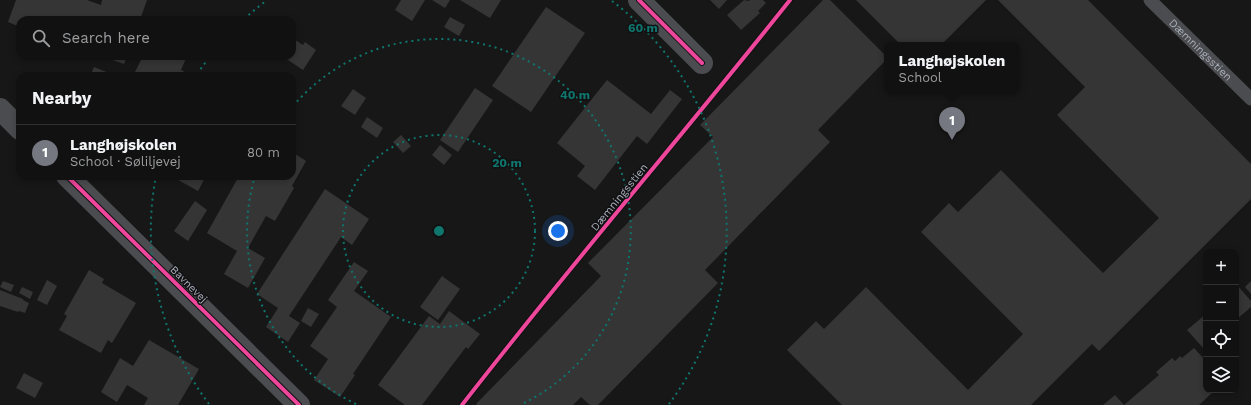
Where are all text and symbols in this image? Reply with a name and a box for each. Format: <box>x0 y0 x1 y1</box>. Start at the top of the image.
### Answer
search box <box>16 16 296 60</box>
street label: Dæmningsstien <box>1166 16 1235 84</box>
text: 60 m <box>628 21 658 35</box>
icon: search <box>30 27 52 49</box>
text: Search here <box>62 29 150 47</box>
popup <box>884 42 1020 94</box>
text: Langhøjskolen <box>899 52 1005 70</box>
text: School <box>899 70 942 85</box>
text: Nearby <box>32 88 91 108</box>
text: 40 m <box>560 88 590 102</box>
pin: 1 <box>939 107 965 140</box>
text: Langhøjskolen <box>70 136 177 154</box>
text: 1 <box>42 145 48 160</box>
text: 80 m <box>247 145 280 160</box>
text: School · Søliljevej <box>70 154 181 169</box>
text: 20 m <box>492 156 522 170</box>
street label: Dæmningsstien <box>588 161 651 234</box>
your location <box>548 221 568 241</box>
centre of rings <box>432 224 446 238</box>
map controls <box>1203 249 1239 393</box>
button: + <box>1203 249 1239 285</box>
street label: Bavnevej <box>167 263 210 306</box>
button: − <box>1203 285 1239 321</box>
button: locate <box>1203 321 1239 357</box>
button: layers <box>1203 357 1239 393</box>

